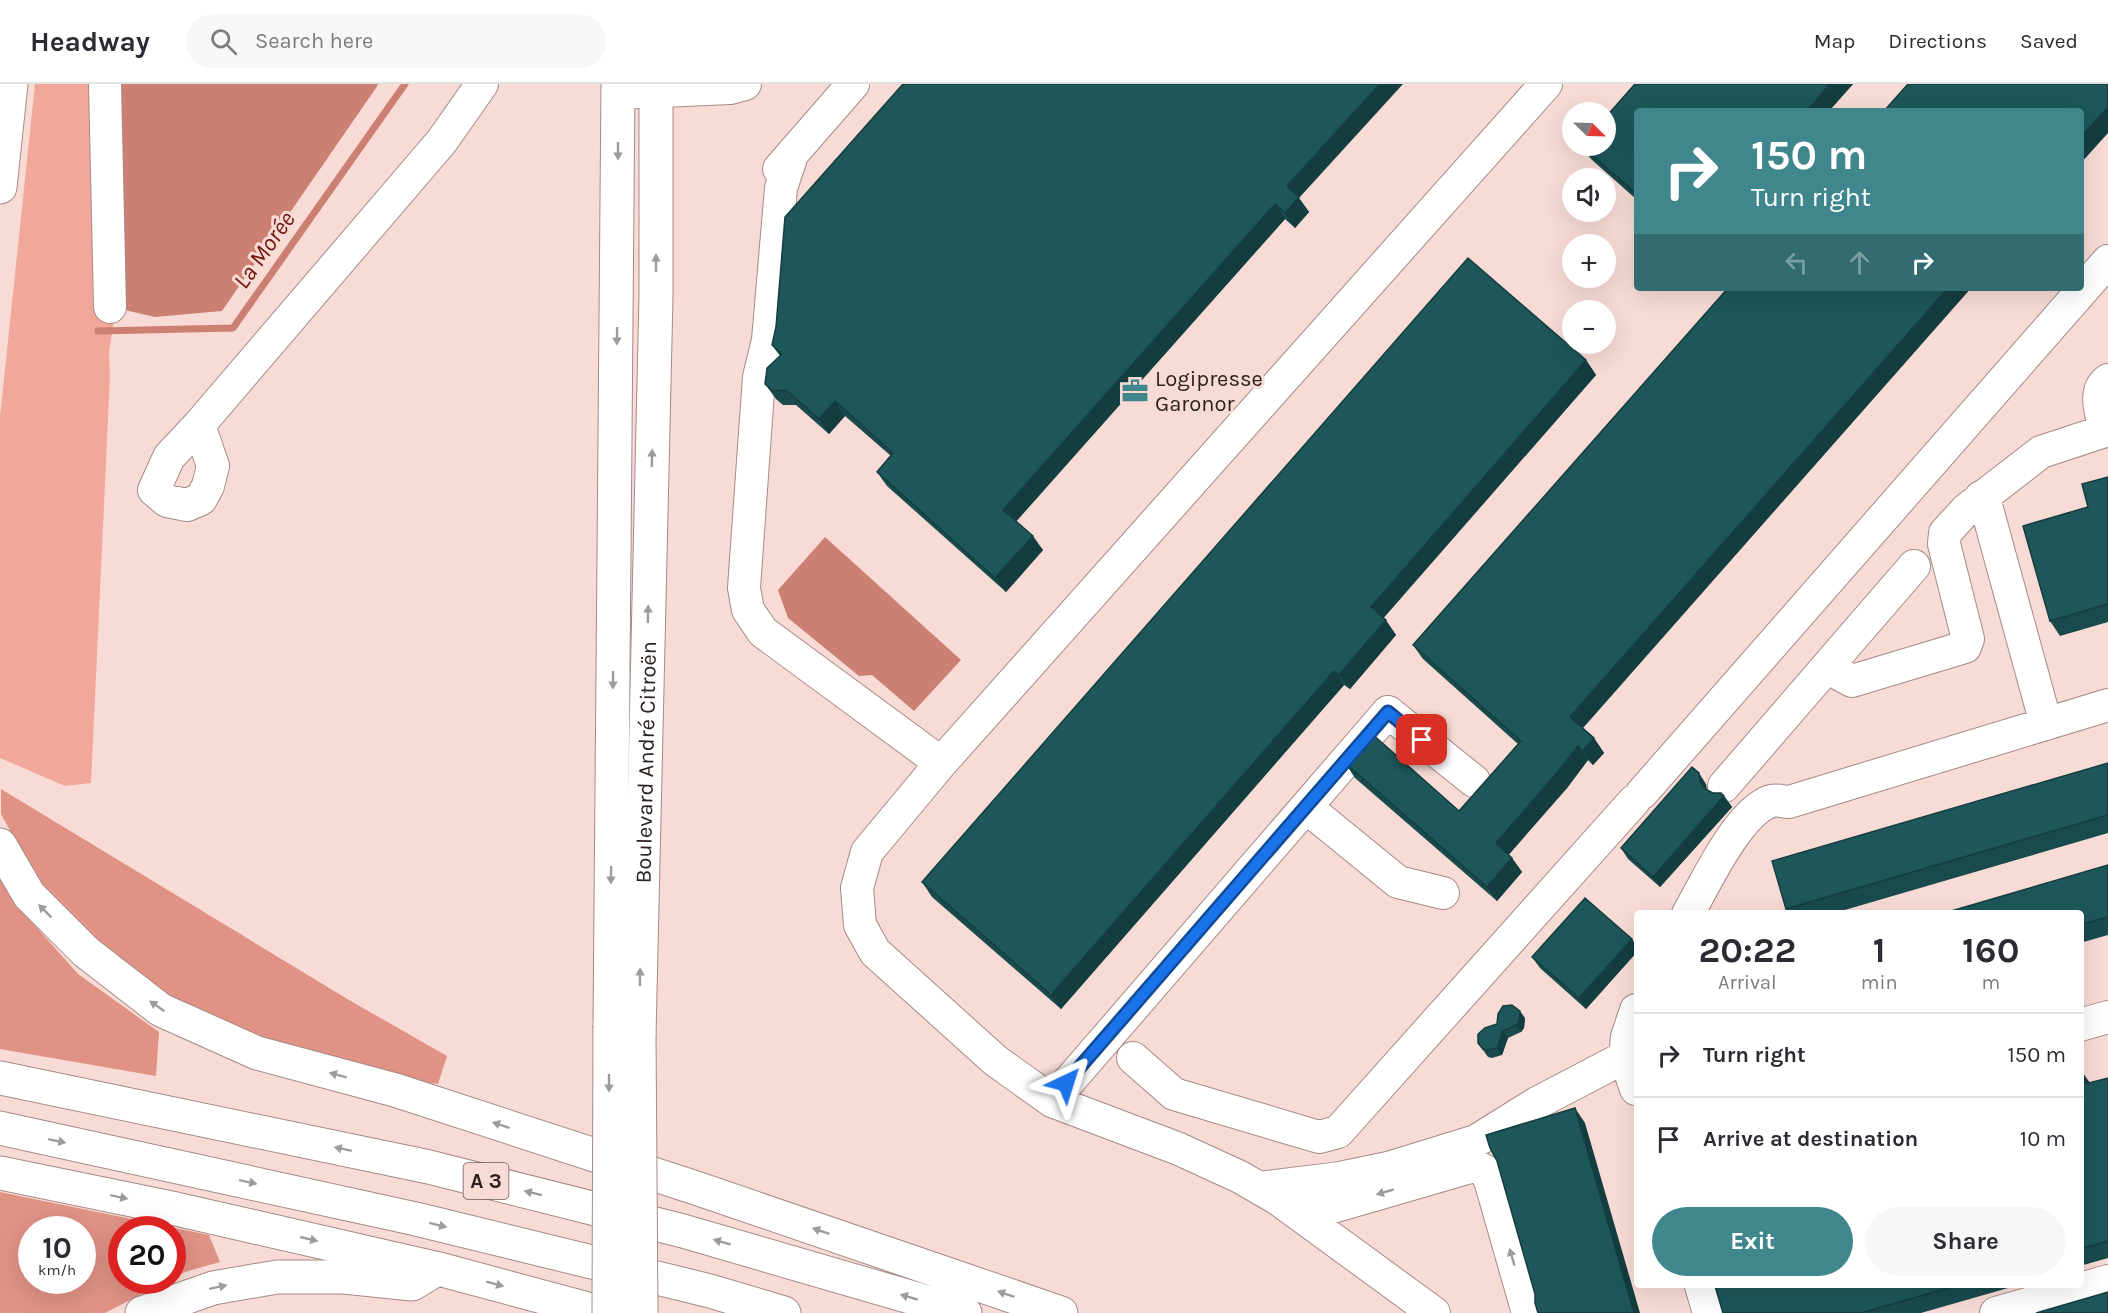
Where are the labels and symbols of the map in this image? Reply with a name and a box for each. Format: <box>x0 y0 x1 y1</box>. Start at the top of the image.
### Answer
north arrow <box>1562 102 1616 156</box>
one-way arrow <box>613 142 623 161</box>
water label: La Morée <box>227 206 301 294</box>
one-way arrow <box>651 254 661 273</box>
one-way arrow <box>612 326 622 345</box>
place label: Logipresse Garonor <box>1155 366 1263 417</box>
office icon: Logipresse Garonor <box>1120 376 1150 406</box>
one-way arrow <box>647 449 657 468</box>
one-way arrow <box>644 605 653 624</box>
street label: Boulevard André Citroën <box>631 641 662 884</box>
one-way arrow <box>609 671 618 690</box>
pin <box>1396 714 1447 765</box>
one-way arrow <box>606 866 616 885</box>
one-way arrow <box>38 904 52 918</box>
one-way arrow <box>636 968 645 987</box>
one-way arrow <box>149 1000 165 1012</box>
position arrow <box>1034 1051 1098 1115</box>
one-way arrow <box>329 1070 347 1079</box>
one-way arrow <box>604 1074 614 1093</box>
one-way arrow <box>492 1119 510 1129</box>
one-way arrow <box>48 1136 66 1146</box>
one-way arrow <box>334 1144 353 1153</box>
road number: A 3 <box>464 1163 508 1199</box>
one-way arrow <box>238 1178 257 1188</box>
one-way arrow <box>524 1188 542 1197</box>
one-way arrow <box>1376 1188 1394 1197</box>
one-way arrow <box>110 1193 128 1203</box>
speed limit sign: 20 <box>108 1216 186 1294</box>
one-way arrow <box>429 1220 447 1230</box>
one-way arrow <box>812 1226 830 1235</box>
one-way arrow <box>300 1235 319 1245</box>
one-way arrow <box>713 1237 731 1246</box>
one-way arrow <box>1507 1248 1516 1266</box>
one-way arrow <box>487 1280 505 1289</box>
one-way arrow <box>208 1282 227 1292</box>
one-way arrow <box>997 1289 1015 1298</box>
one-way arrow <box>900 1292 918 1301</box>

